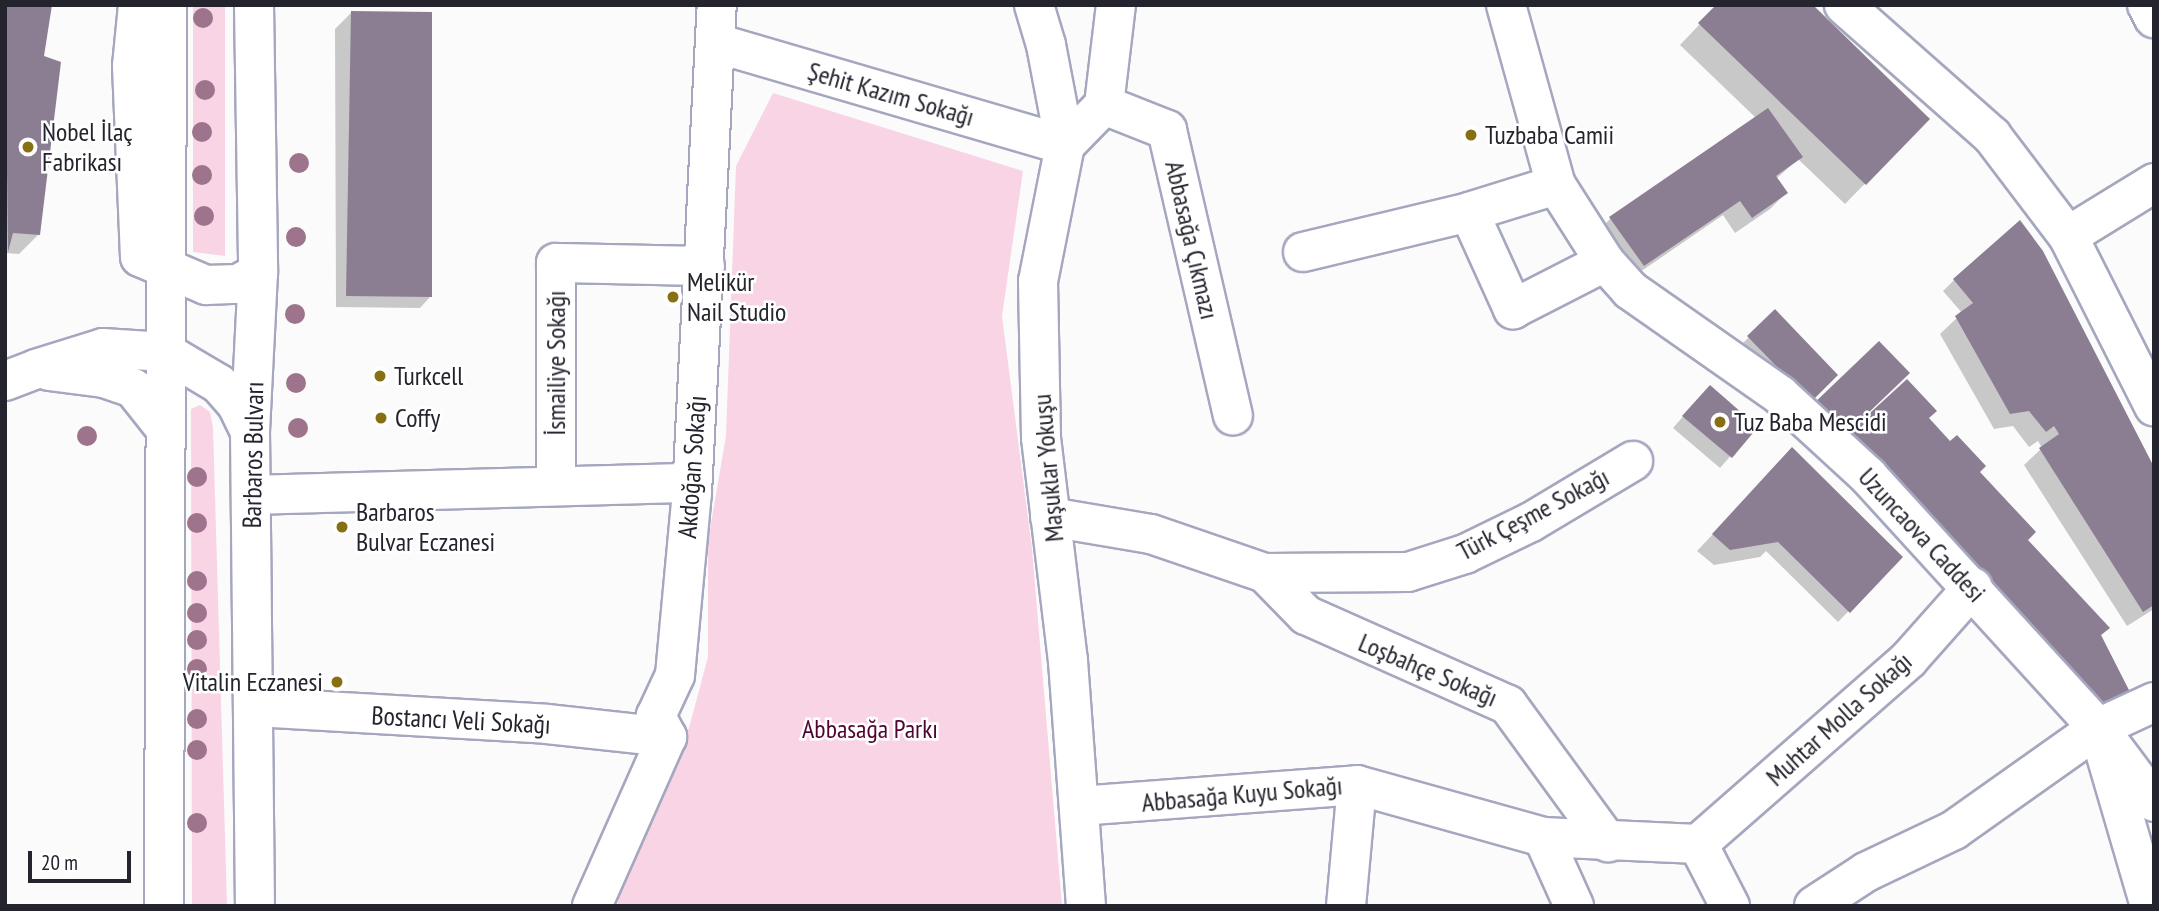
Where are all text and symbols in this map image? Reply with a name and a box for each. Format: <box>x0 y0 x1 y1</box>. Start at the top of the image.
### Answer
street label: Şehit Kazım Sokağı <box>804 55 978 133</box>
place label: Nobel İlaç Fabrikası <box>42 116 133 178</box>
place label: Tuzbaba Camii <box>1485 119 1614 151</box>
marker: Tuzbaba Camii <box>1463 127 1479 143</box>
marker: Nobel İlaç Fabrikası <box>20 139 36 155</box>
street label: Abbasağa Çıkmazı <box>1159 158 1225 322</box>
place label: Melikür Nail Studio <box>687 266 786 328</box>
marker: Melikür Nail Studio <box>665 289 681 305</box>
street label: İsmailiye Sokağı <box>540 290 572 436</box>
place label: Turkcell <box>394 360 463 392</box>
marker: Turkcell <box>372 368 388 384</box>
street label: Barbaros Bulvarı <box>236 381 270 529</box>
street label: Maşuklar Yokuşu <box>1026 392 1070 544</box>
street label: Akdoğan Sokağı <box>671 395 713 539</box>
place label: Coffy <box>395 402 440 434</box>
place label: Tuz Baba Mescidi <box>1734 406 1887 438</box>
marker: Coffy <box>373 410 389 426</box>
marker: Tuz Baba Mescidi <box>1712 414 1728 430</box>
street label: Türk Çeşme Sokağı <box>1452 461 1614 567</box>
street label: Uzuncaova Caddesi <box>1852 462 1992 608</box>
place label: Barbaros Bulvar Eczanesi <box>356 496 495 558</box>
marker: Barbaros Bulvar Eczanesi <box>334 519 350 535</box>
street label: Loşbahçe Sokağı <box>1354 627 1502 713</box>
street label: Muhtar Molla Sokağı <box>1760 646 1918 792</box>
place label: Vitalin Eczanesi <box>183 666 323 698</box>
marker: Vitalin Eczanesi <box>329 674 345 690</box>
street label: Bostancı Veli Sokağı <box>370 700 552 740</box>
park label: Abbasağa Parkı <box>802 713 938 745</box>
street label: Abbasağa Kuyu Sokağı <box>1140 770 1344 818</box>
scale bar <box>32 838 135 882</box>
text: 20 m <box>41 849 78 876</box>

